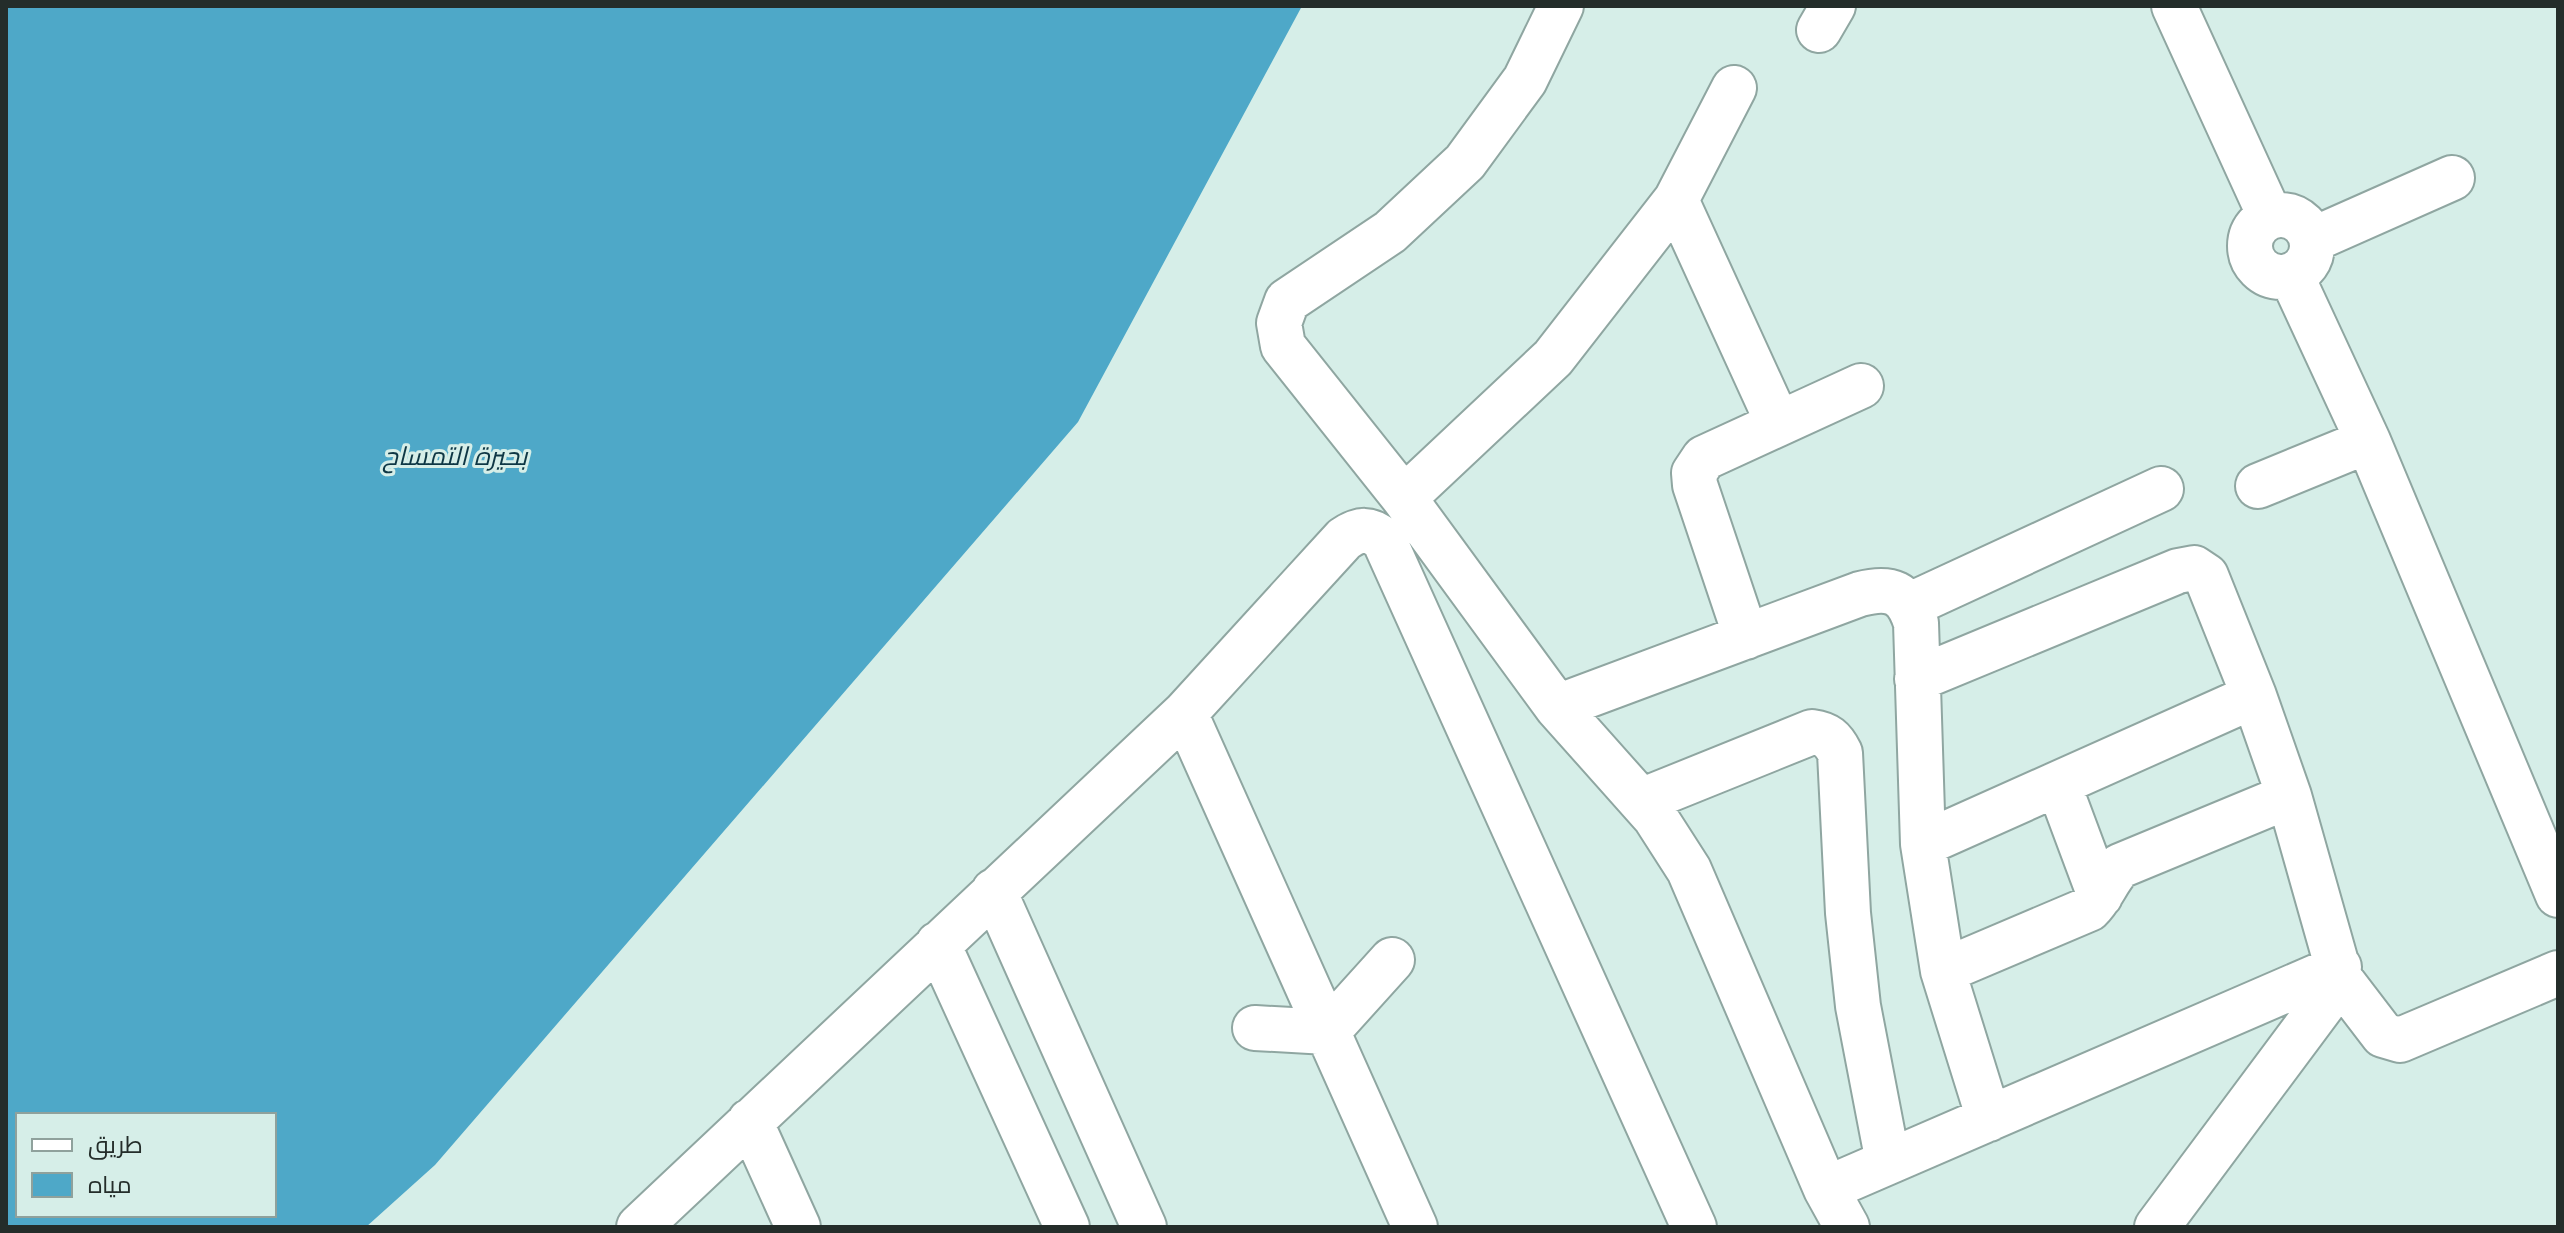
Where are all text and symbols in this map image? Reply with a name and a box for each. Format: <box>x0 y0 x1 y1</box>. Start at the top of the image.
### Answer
water label: بحيرة التمساح <box>382 439 529 474</box>
legend <box>16 1113 276 1217</box>
text: طريق <box>88 1129 143 1160</box>
text: مياه <box>88 1169 132 1200</box>

